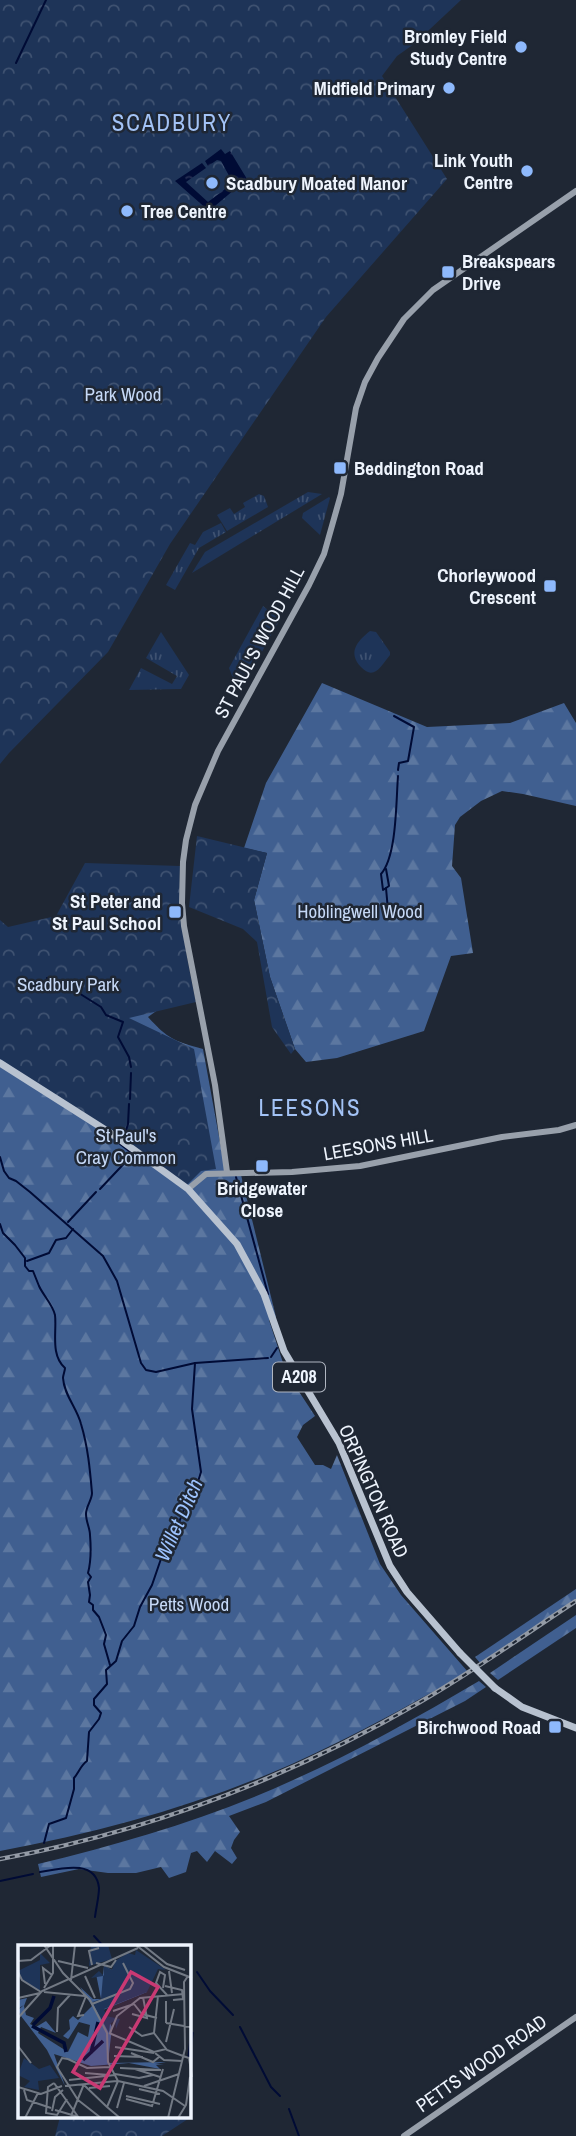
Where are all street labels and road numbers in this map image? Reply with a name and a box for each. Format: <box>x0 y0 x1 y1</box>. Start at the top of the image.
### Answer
street label: ST PAUL'S WOOD HILL <box>208 561 310 723</box>
street label: LEESONS HILL <box>321 1122 435 1166</box>
road number: A208 <box>273 1362 325 1392</box>
street label: ORPINGTON ROAD <box>333 1420 415 1562</box>
street label: PETTS WOOD ROAD <box>410 2008 552 2118</box>

